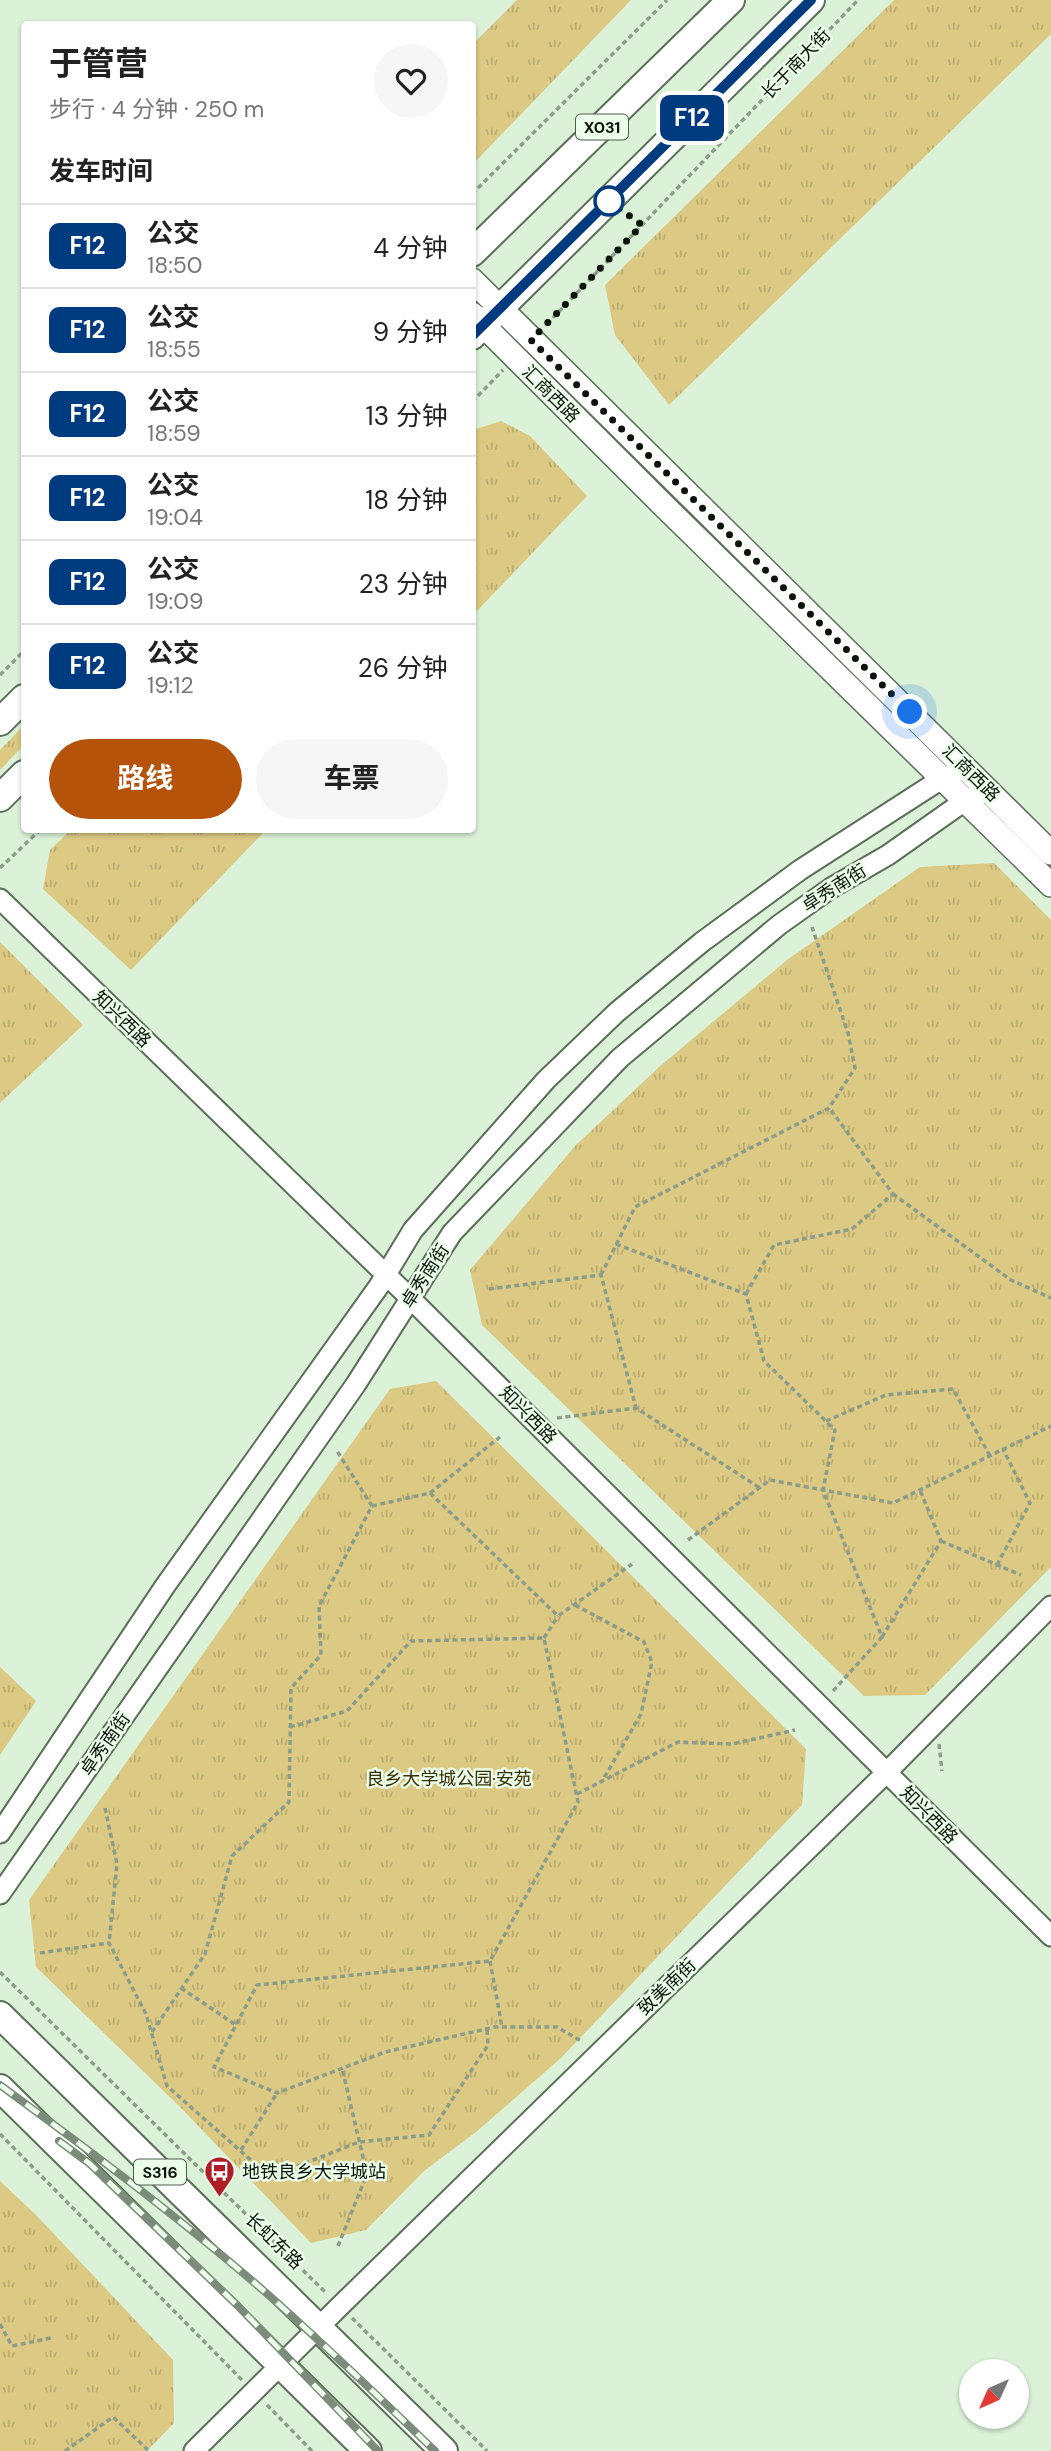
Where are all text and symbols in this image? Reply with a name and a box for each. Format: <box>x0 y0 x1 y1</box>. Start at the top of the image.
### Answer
street label: 长于南大街 <box>756 23 836 105</box>
text: 于管营 <box>49 42 148 85</box>
button: heart <box>374 44 448 118</box>
text: 步行 · 4 分钟 · 250 m <box>49 94 264 124</box>
line badge: F12 <box>652 95 732 141</box>
text: F12 <box>674 102 710 133</box>
road number: X031 <box>576 114 628 140</box>
text: 发车时间 <box>49 154 153 188</box>
unlabelled marker <box>594 186 624 216</box>
text: 公交 <box>147 216 199 250</box>
text: F12 <box>70 230 105 261</box>
text: 4 分钟 <box>373 231 448 265</box>
text: 18:50 <box>147 250 203 280</box>
text: 公交 <box>147 300 199 334</box>
text: F12 <box>70 314 105 345</box>
text: 9 分钟 <box>373 315 448 349</box>
text: 18:55 <box>147 334 201 364</box>
street label: 汇商西路 <box>517 360 585 428</box>
text: 公交 <box>147 384 199 418</box>
text: F12 <box>70 398 105 429</box>
text: 13 分钟 <box>366 399 448 433</box>
text: 18:59 <box>147 418 201 448</box>
text: 公交 <box>147 468 199 502</box>
text: F12 <box>70 482 105 513</box>
text: 18 分钟 <box>365 483 448 517</box>
text: 19:04 <box>147 502 203 532</box>
text: 公交 <box>147 552 199 586</box>
text: F12 <box>70 566 105 597</box>
text: 23 分钟 <box>359 567 448 601</box>
text: 19:09 <box>147 586 203 616</box>
text: 公交 <box>147 636 199 670</box>
text: F12 <box>70 650 105 681</box>
text: 26 分钟 <box>358 651 448 685</box>
text: 19:12 <box>147 670 194 700</box>
your location <box>892 694 927 729</box>
button: 路线 <box>49 739 242 819</box>
button: 车票 <box>256 739 448 819</box>
street label: 汇商西路 <box>937 739 1005 807</box>
street label: 卓秀南街 <box>797 859 871 917</box>
street label: 知兴西路 <box>88 985 156 1053</box>
street label: 卓秀南街 <box>395 1239 455 1313</box>
street label: 知兴西路 <box>494 1381 562 1449</box>
street label: 卓秀南街 <box>75 1708 135 1780</box>
park label: 良乡大学城公园·安苑 <box>366 1767 532 1791</box>
street label: 知兴西路 <box>895 1781 963 1849</box>
street label: 致美南街 <box>633 1953 701 2021</box>
bus stop icon: 地铁良乡大学城站 <box>202 2155 236 2199</box>
road number: S316 <box>134 2160 186 2184</box>
place label: 地铁良乡大学城站 <box>242 2160 386 2184</box>
street label: 长虹东路 <box>240 2207 308 2275</box>
north arrow <box>959 2359 1029 2429</box>
map controls <box>959 2359 1029 2429</box>

